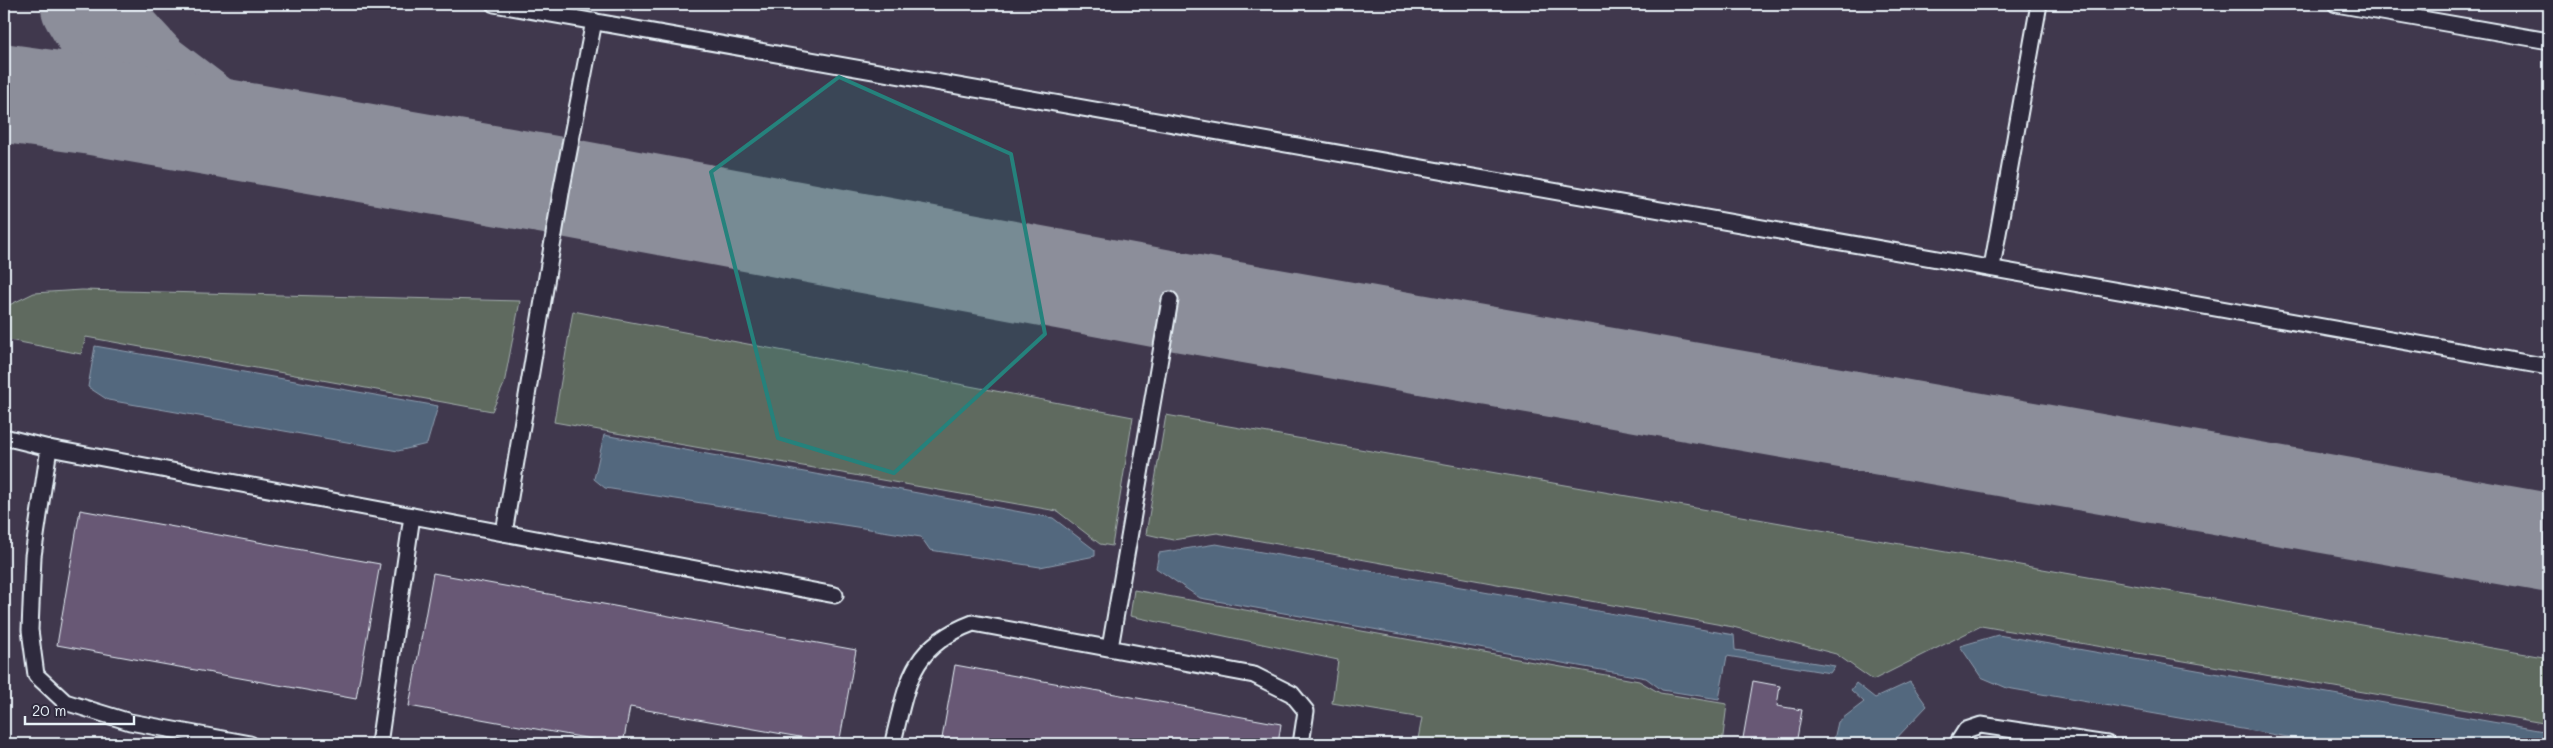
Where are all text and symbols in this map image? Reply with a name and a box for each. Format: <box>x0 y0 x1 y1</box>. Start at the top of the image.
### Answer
scale bar <box>25 693 134 725</box>
text: 20 m <box>32 700 66 720</box>

